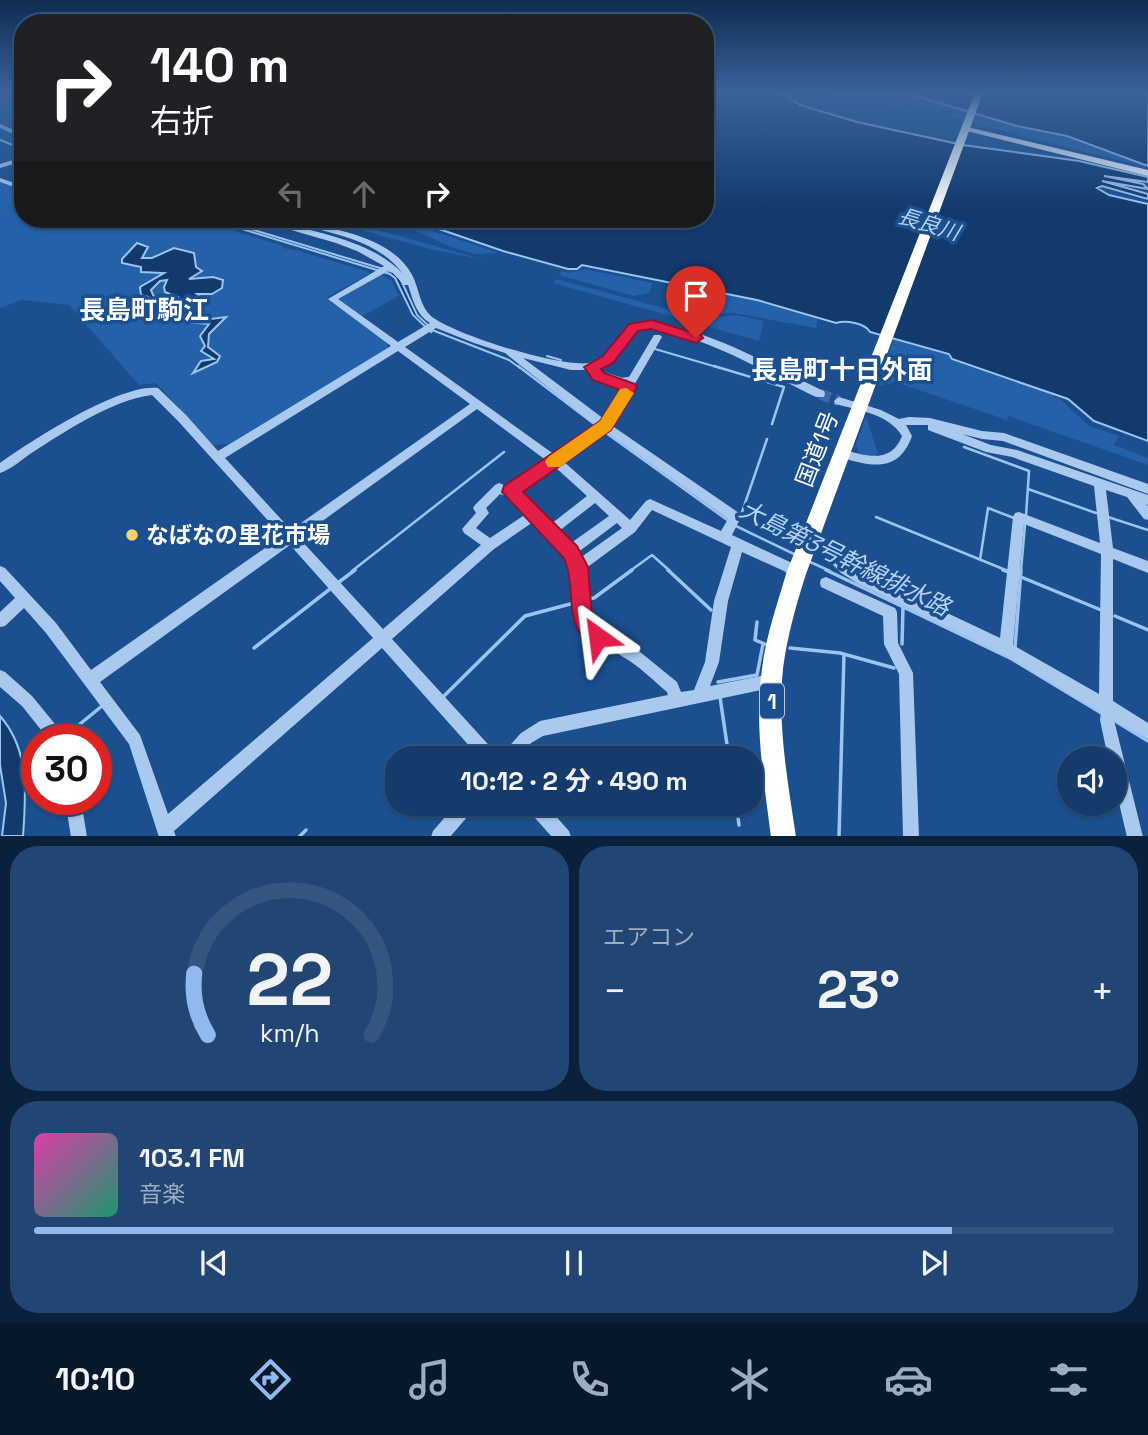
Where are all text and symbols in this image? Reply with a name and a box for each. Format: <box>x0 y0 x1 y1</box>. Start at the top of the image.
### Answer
text: 140 m <box>150 34 289 96</box>
icon: right <box>35 42 126 133</box>
text: 右折 <box>150 101 214 141</box>
icon: left <box>272 175 310 213</box>
icon: ahead <box>345 175 383 213</box>
icon: right <box>418 175 456 213</box>
water label: 長良川 <box>895 202 965 247</box>
pin <box>666 266 726 338</box>
icon: arrive <box>677 277 715 315</box>
district label: 長島町駒江 <box>79 293 209 327</box>
district label: 長島町十日外面 <box>751 353 933 387</box>
street label: 国道1号 <box>789 407 845 491</box>
water label: 大島第3号幹線排水路 <box>735 494 957 623</box>
place label: なばなの里花市場 <box>146 520 330 550</box>
marker: なばなの里花市場 <box>124 527 140 543</box>
position arrow <box>561 600 635 674</box>
road number: 1 <box>760 684 784 718</box>
speed limit sign: 30 <box>21 724 112 815</box>
map controls <box>1057 746 1127 816</box>
button: sound <box>1057 746 1127 816</box>
text: 10:12 · 2 分 · 490 m <box>460 764 688 798</box>
text: エアコン <box>603 922 695 952</box>
text: 22 <box>246 933 333 1026</box>
text: 23° <box>817 957 900 1023</box>
text: − <box>603 967 627 1015</box>
text: + <box>1090 967 1114 1015</box>
text: km/h <box>260 1016 319 1048</box>
text: 103.1 FM <box>139 1141 245 1175</box>
text: 音楽 <box>139 1179 185 1209</box>
icon: previous <box>195 1244 233 1282</box>
icon: pause <box>555 1244 593 1282</box>
icon: next <box>915 1244 953 1282</box>
icon: directions <box>246 1355 295 1404</box>
icon: music <box>405 1355 454 1404</box>
icon: phone <box>565 1355 614 1404</box>
icon: climate <box>725 1355 774 1404</box>
icon: car <box>884 1355 933 1404</box>
icon: filters <box>1044 1355 1093 1404</box>
text: 10:10 <box>55 1359 135 1399</box>

